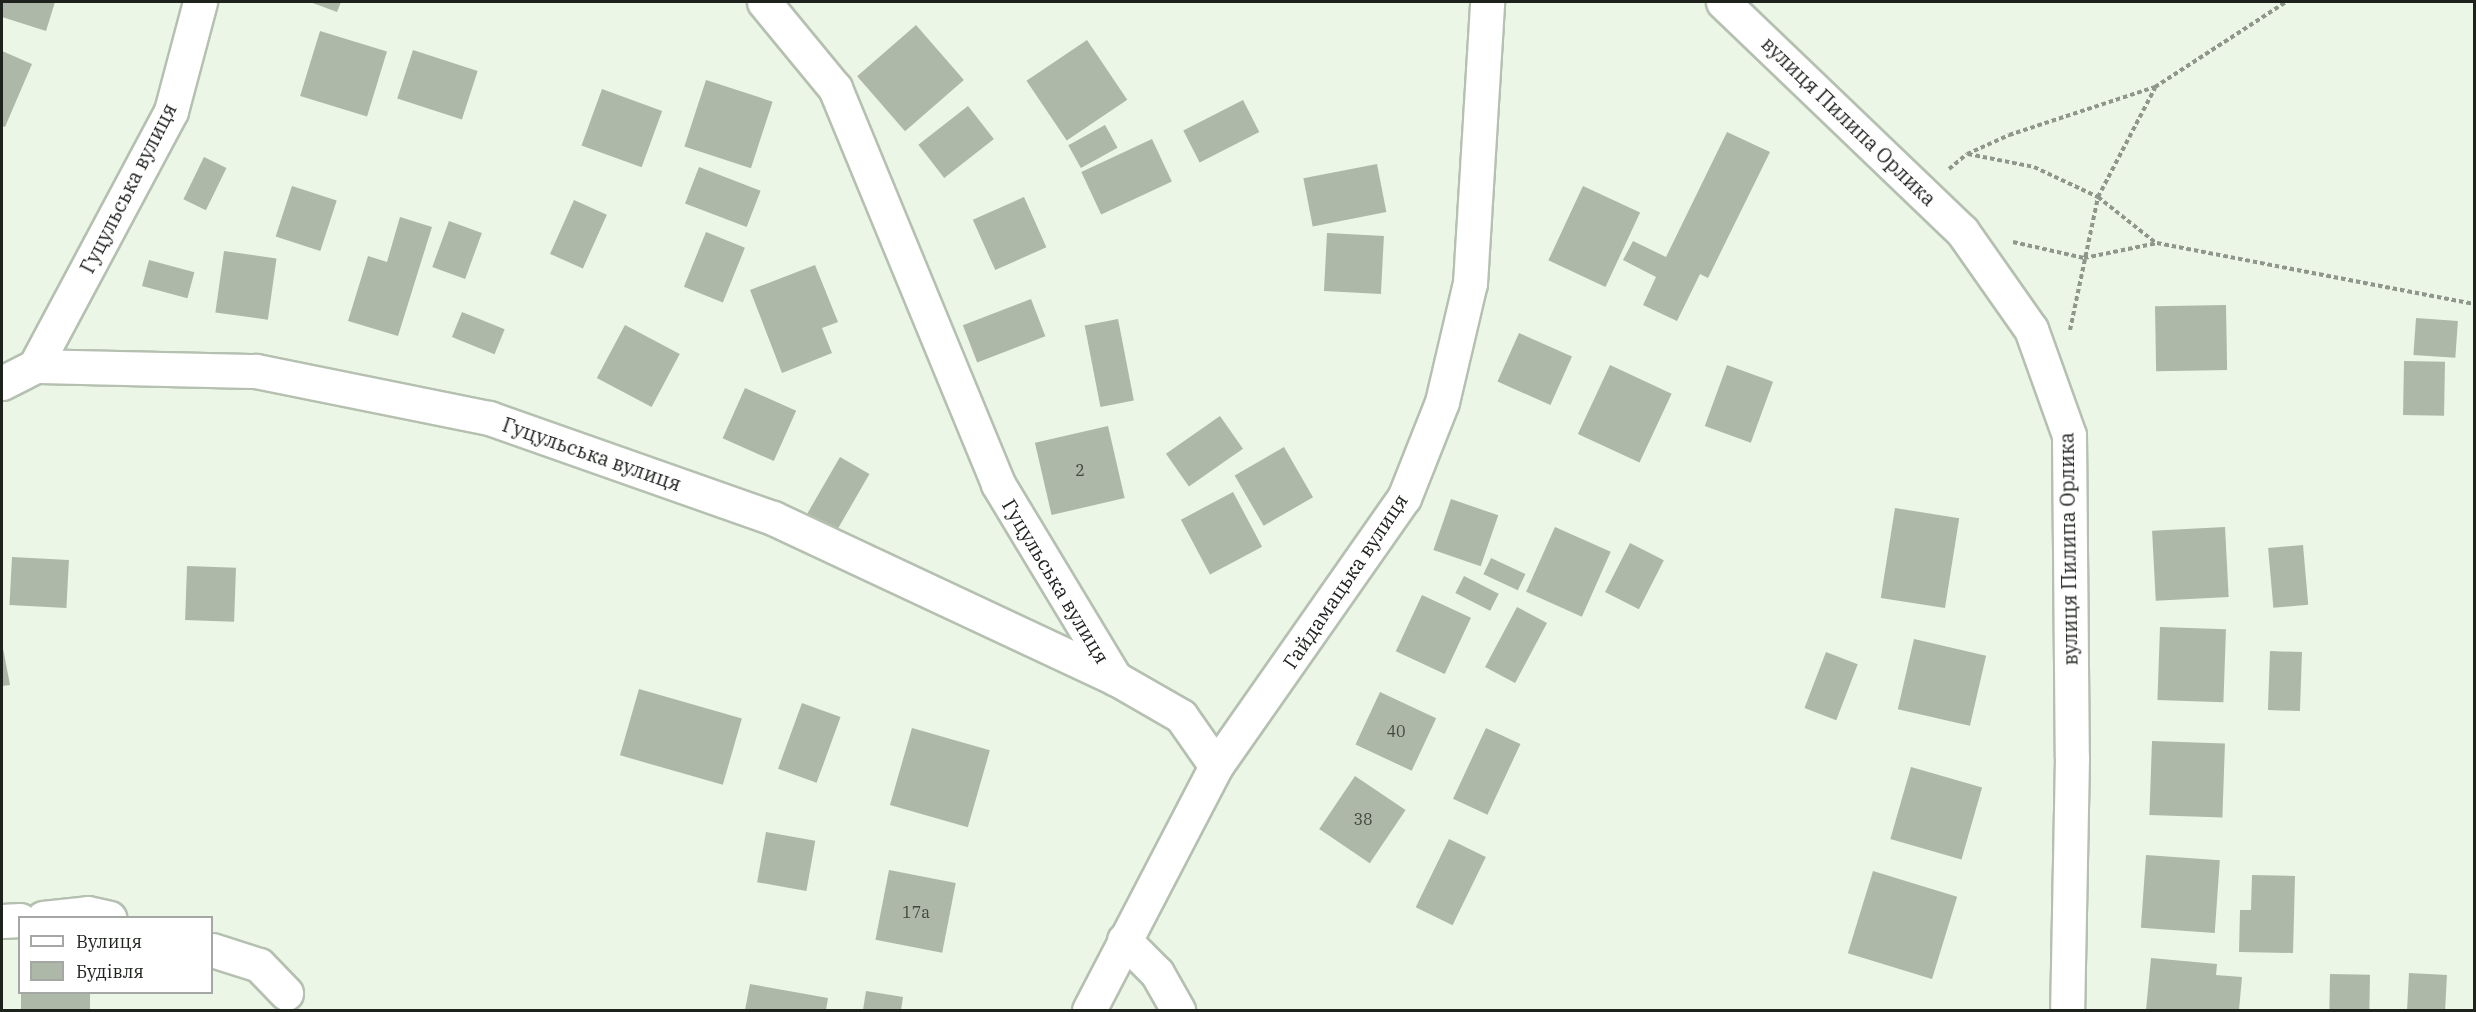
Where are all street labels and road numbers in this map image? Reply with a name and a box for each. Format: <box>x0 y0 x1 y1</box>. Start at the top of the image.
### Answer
street label: вулиця Пилипа Орлика <box>1757 31 1941 211</box>
street label: Гуцульська вулиця <box>75 99 181 277</box>
street label: Гуцульська вулиця <box>499 412 685 496</box>
street label: вулиця Пилипа Орлика <box>2054 432 2082 666</box>
street label: Гайдамацька вулиця <box>1277 489 1413 673</box>
street label: Гуцульська вулиця <box>997 494 1115 668</box>

